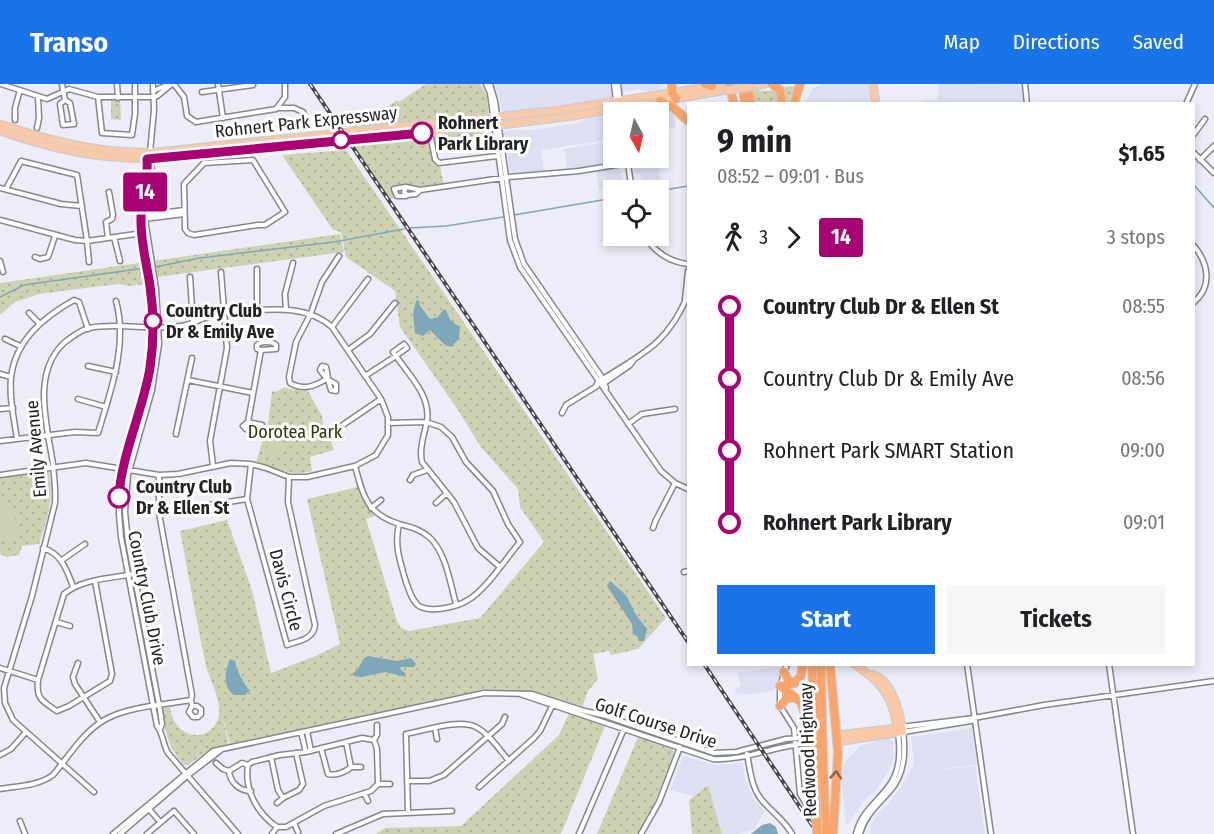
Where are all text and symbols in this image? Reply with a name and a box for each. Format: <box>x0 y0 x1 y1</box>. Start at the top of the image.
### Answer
text: Transo <box>30 26 108 59</box>
text: Map <box>943 29 980 55</box>
text: Directions <box>1013 29 1100 55</box>
text: Saved <box>1133 29 1184 55</box>
street label: Rohnert Park Expressway <box>214 101 398 143</box>
north arrow <box>603 102 669 168</box>
map controls <box>603 102 669 246</box>
place label: Rohnert Park Library <box>438 112 529 155</box>
text: 9 min <box>717 121 792 161</box>
marker: Rohnert Park Library <box>411 122 433 144</box>
unlabelled marker <box>332 131 350 149</box>
text: $1.65 <box>1119 140 1165 167</box>
text: 08:52 – 09:01 · Bus <box>717 164 864 188</box>
line badge: 14 <box>118 172 172 212</box>
text: 14 <box>135 179 155 205</box>
button: locate <box>603 180 669 246</box>
icon: walk <box>717 221 750 254</box>
icon: forward <box>777 221 810 254</box>
text: 14 <box>831 224 851 250</box>
text: 3 <box>759 225 768 249</box>
text: 3 stops <box>1107 225 1165 249</box>
text: Country Club Dr & Ellen St <box>763 293 999 320</box>
text: 08:55 <box>1122 294 1165 318</box>
place label: Country Club Dr & Emily Ave <box>166 300 274 343</box>
marker: Country Club Dr & Emily Ave <box>144 312 162 330</box>
text: Country Club Dr & Emily Ave <box>763 365 1014 392</box>
text: 08:56 <box>1121 366 1165 390</box>
street label: Emily Avenue <box>21 399 51 499</box>
park label: Dorotea Park <box>248 421 343 443</box>
text: Rohnert Park SMART Station <box>763 437 1014 464</box>
text: 09:00 <box>1120 438 1165 462</box>
place label: Country Club Dr & Ellen St <box>136 476 232 519</box>
marker: Country Club Dr & Ellen St <box>108 486 130 508</box>
text: Rohnert Park Library <box>763 509 952 536</box>
text: 09:01 <box>1123 510 1165 534</box>
street label: Country Club Drive <box>123 529 171 667</box>
street label: Davis Circle <box>265 547 308 634</box>
button: Start <box>717 585 935 654</box>
button: Tickets <box>947 585 1165 654</box>
street label: Redwood Highway <box>795 683 821 817</box>
street label: Golf Course Drive <box>592 693 720 753</box>
one-way arrow <box>830 771 843 780</box>

